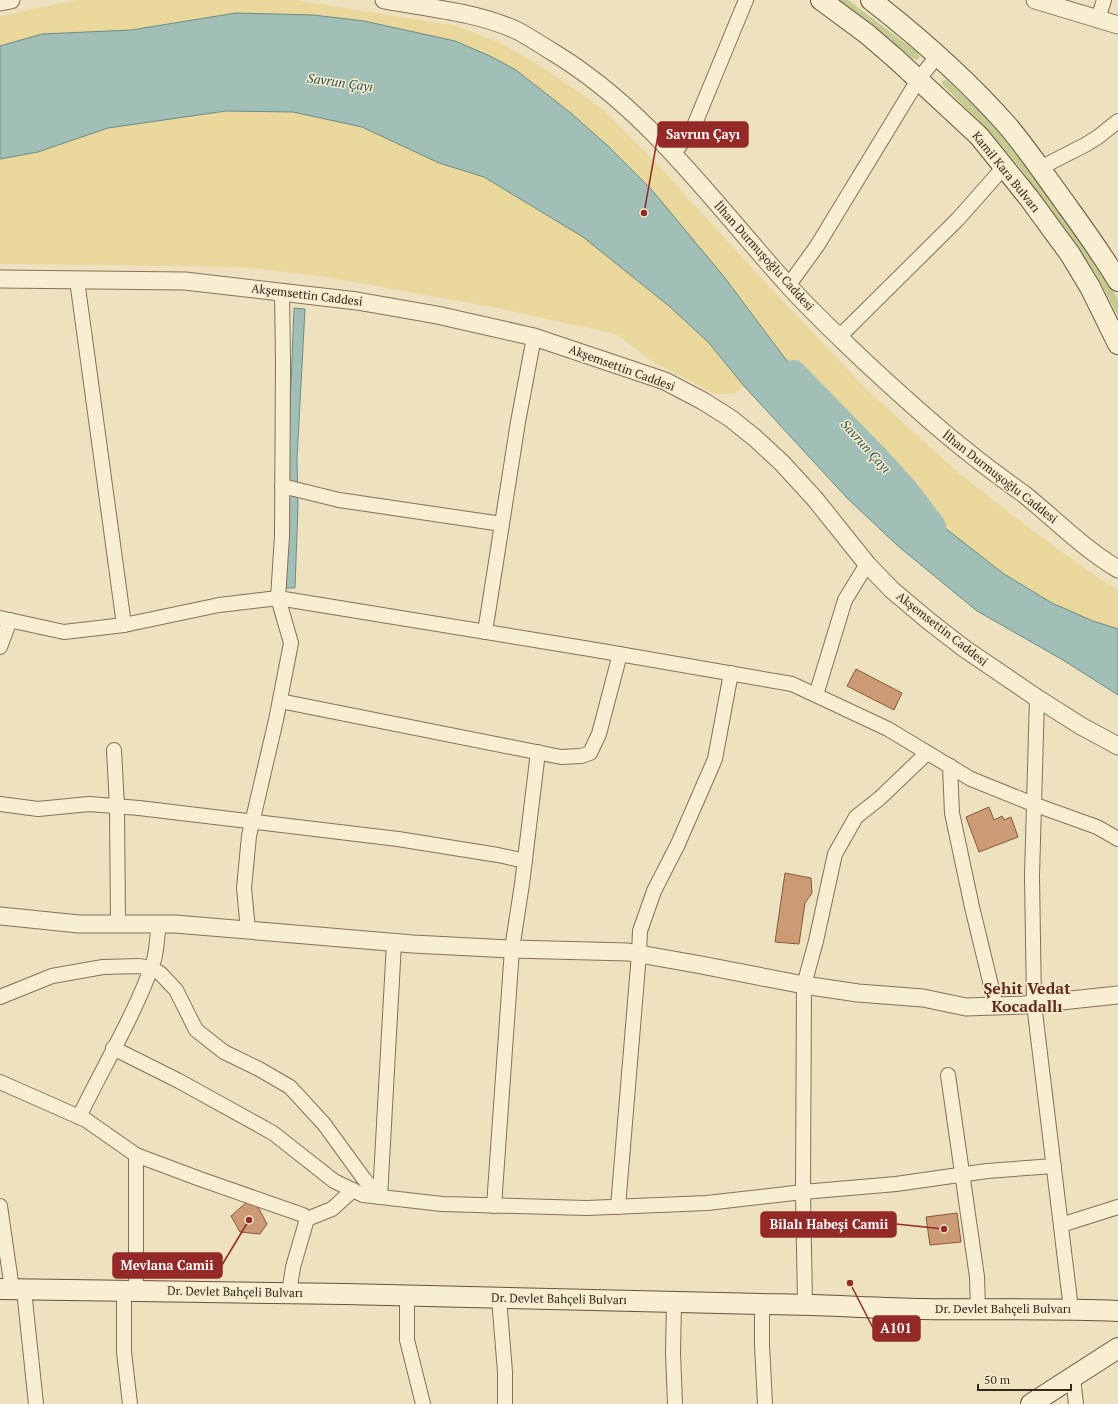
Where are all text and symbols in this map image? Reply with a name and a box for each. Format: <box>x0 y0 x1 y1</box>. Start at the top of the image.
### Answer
water label: Savrun Çayı <box>306 68 374 96</box>
callout: Savrun Çayı <box>658 122 748 147</box>
text: Savrun Çayı <box>666 125 740 143</box>
street label: Kamil Kara Bulvarı <box>969 128 1044 216</box>
street label: İlhan Durmuşoğlu Caddesi <box>711 198 818 314</box>
street label: Akşemsettin Caddesi <box>251 280 364 309</box>
street label: Akşemsettin Caddesi <box>567 341 678 394</box>
water label: Savrun Çayı <box>837 415 895 477</box>
street label: İlhan Durmuşoğlu Caddesi <box>940 427 1061 526</box>
street label: Akşemsettin Caddesi <box>894 588 991 669</box>
district label: Şehit Vedat Kocadallı <box>983 977 1071 1017</box>
callout: Bilalı Habeşi Camii <box>761 1212 896 1237</box>
text: Bilalı Habeşi Camii <box>770 1215 888 1233</box>
callout: Mevlana Camii <box>113 1253 222 1278</box>
text: Mevlana Camii <box>121 1256 213 1274</box>
street label: Dr. Devlet Bahçeli Bulvarı <box>167 1283 304 1300</box>
street label: Dr. Devlet Bahçeli Bulvarı <box>491 1290 628 1307</box>
street label: Dr. Devlet Bahçeli Bulvarı <box>935 1301 1071 1316</box>
callout: A101 <box>873 1316 920 1341</box>
text: A101 <box>880 1319 912 1337</box>
scale bar <box>978 1366 1071 1392</box>
text: 50 m <box>984 1372 1011 1387</box>

